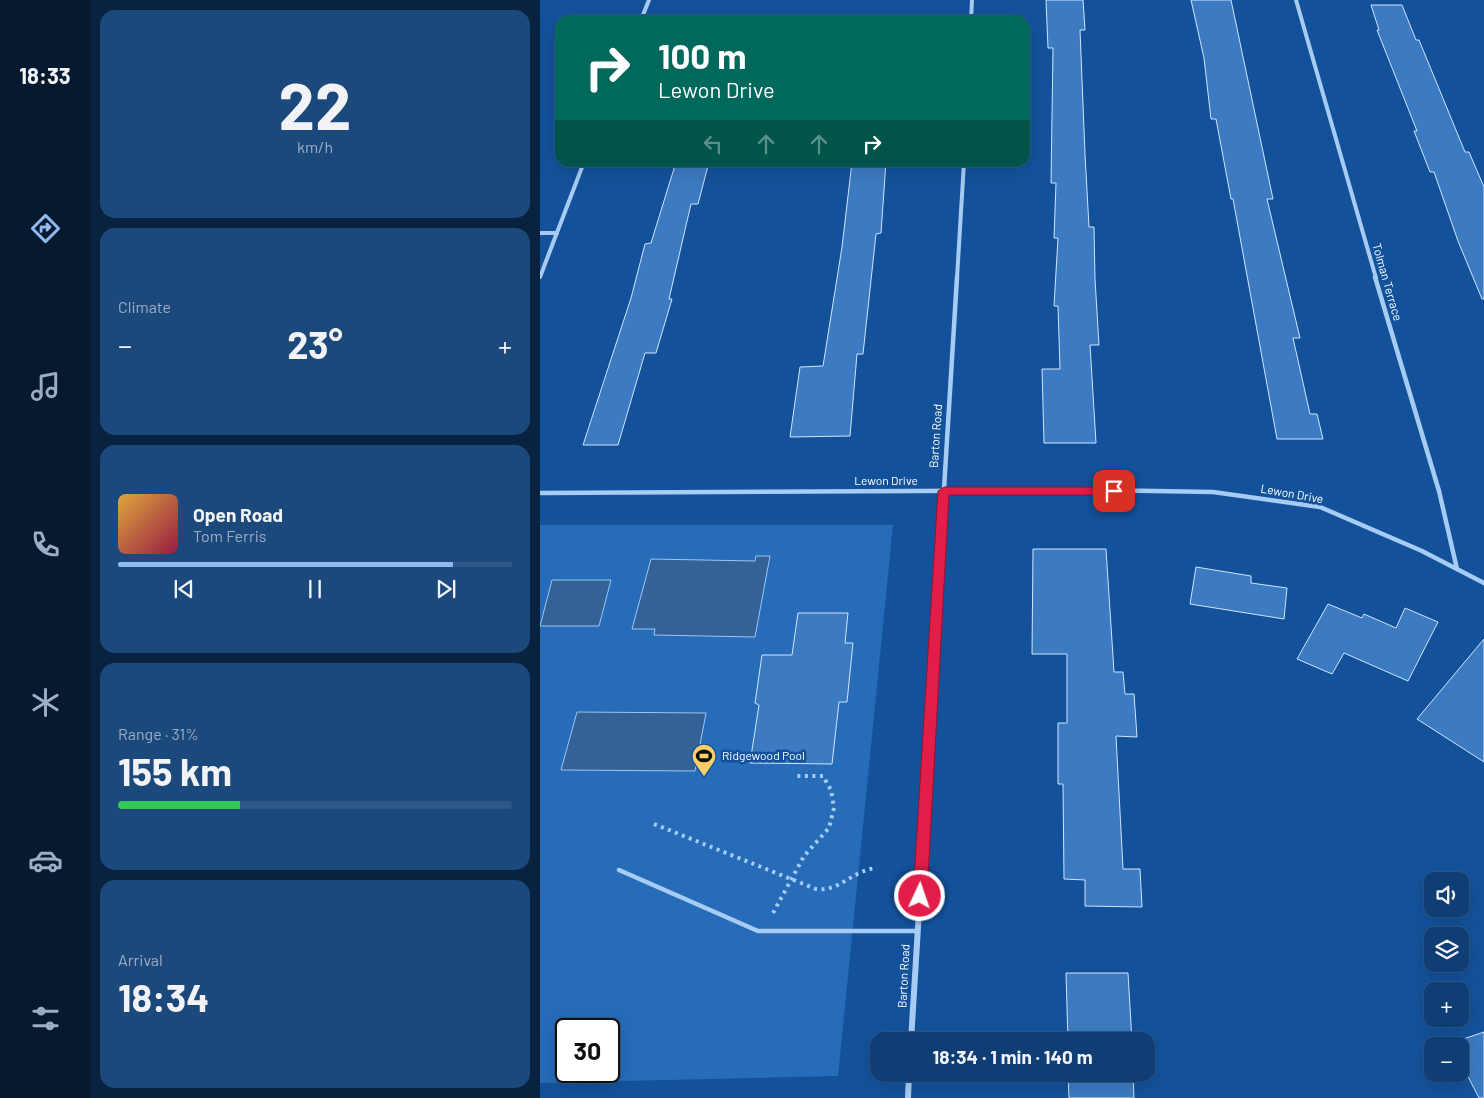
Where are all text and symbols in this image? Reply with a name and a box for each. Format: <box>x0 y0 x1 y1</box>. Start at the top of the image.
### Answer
text: 100 m <box>658 34 747 76</box>
icon: right <box>575 35 640 100</box>
text: 18:33 <box>19 62 71 88</box>
text: 22 <box>279 65 351 143</box>
text: Lewon Drive <box>658 76 775 102</box>
icon: left <box>699 130 727 158</box>
icon: ahead <box>752 130 780 158</box>
icon: ahead <box>805 130 833 158</box>
icon: right <box>858 130 886 158</box>
text: km/h <box>297 137 333 156</box>
icon: directions <box>28 211 63 246</box>
street label: Tolman Terrace <box>1370 241 1406 322</box>
text: Climate <box>118 297 171 316</box>
text: 23° <box>287 321 343 367</box>
text: − <box>118 328 132 362</box>
text: + <box>498 328 512 362</box>
icon: music <box>28 369 63 404</box>
street label: Barton Road <box>926 403 944 468</box>
pin <box>1093 470 1135 512</box>
street label: Lewon Drive <box>854 473 918 487</box>
icon: arrive <box>1100 477 1128 505</box>
street label: Lewon Drive <box>1260 481 1325 505</box>
text: Open Road <box>193 503 283 526</box>
text: Tom Ferris <box>193 526 267 545</box>
icon: phone <box>28 527 63 562</box>
icon: previous <box>170 575 198 603</box>
icon: pause <box>301 575 329 603</box>
icon: next <box>432 575 460 603</box>
icon: climate <box>28 685 63 720</box>
text: Range · 31% <box>118 724 199 743</box>
sports icon: Ridgewood Pool <box>691 743 717 777</box>
text: 155 km <box>118 748 232 794</box>
place label: Ridgewood Pool <box>722 748 805 762</box>
icon: car <box>28 843 63 878</box>
position arrow <box>893 869 945 921</box>
map controls <box>1424 872 1469 1082</box>
button: sound <box>1424 872 1469 917</box>
button: layers <box>1424 927 1469 972</box>
street label: Barton Road <box>894 944 912 1008</box>
text: Arrival <box>118 950 163 969</box>
text: 18:34 <box>118 974 209 1020</box>
button: + <box>1424 982 1469 1027</box>
icon: filters <box>28 1001 63 1036</box>
speed limit sign: 30 <box>555 1018 620 1083</box>
button: − <box>1424 1037 1469 1082</box>
text: 18:34 · 1 min · 140 m <box>932 1045 1093 1068</box>

